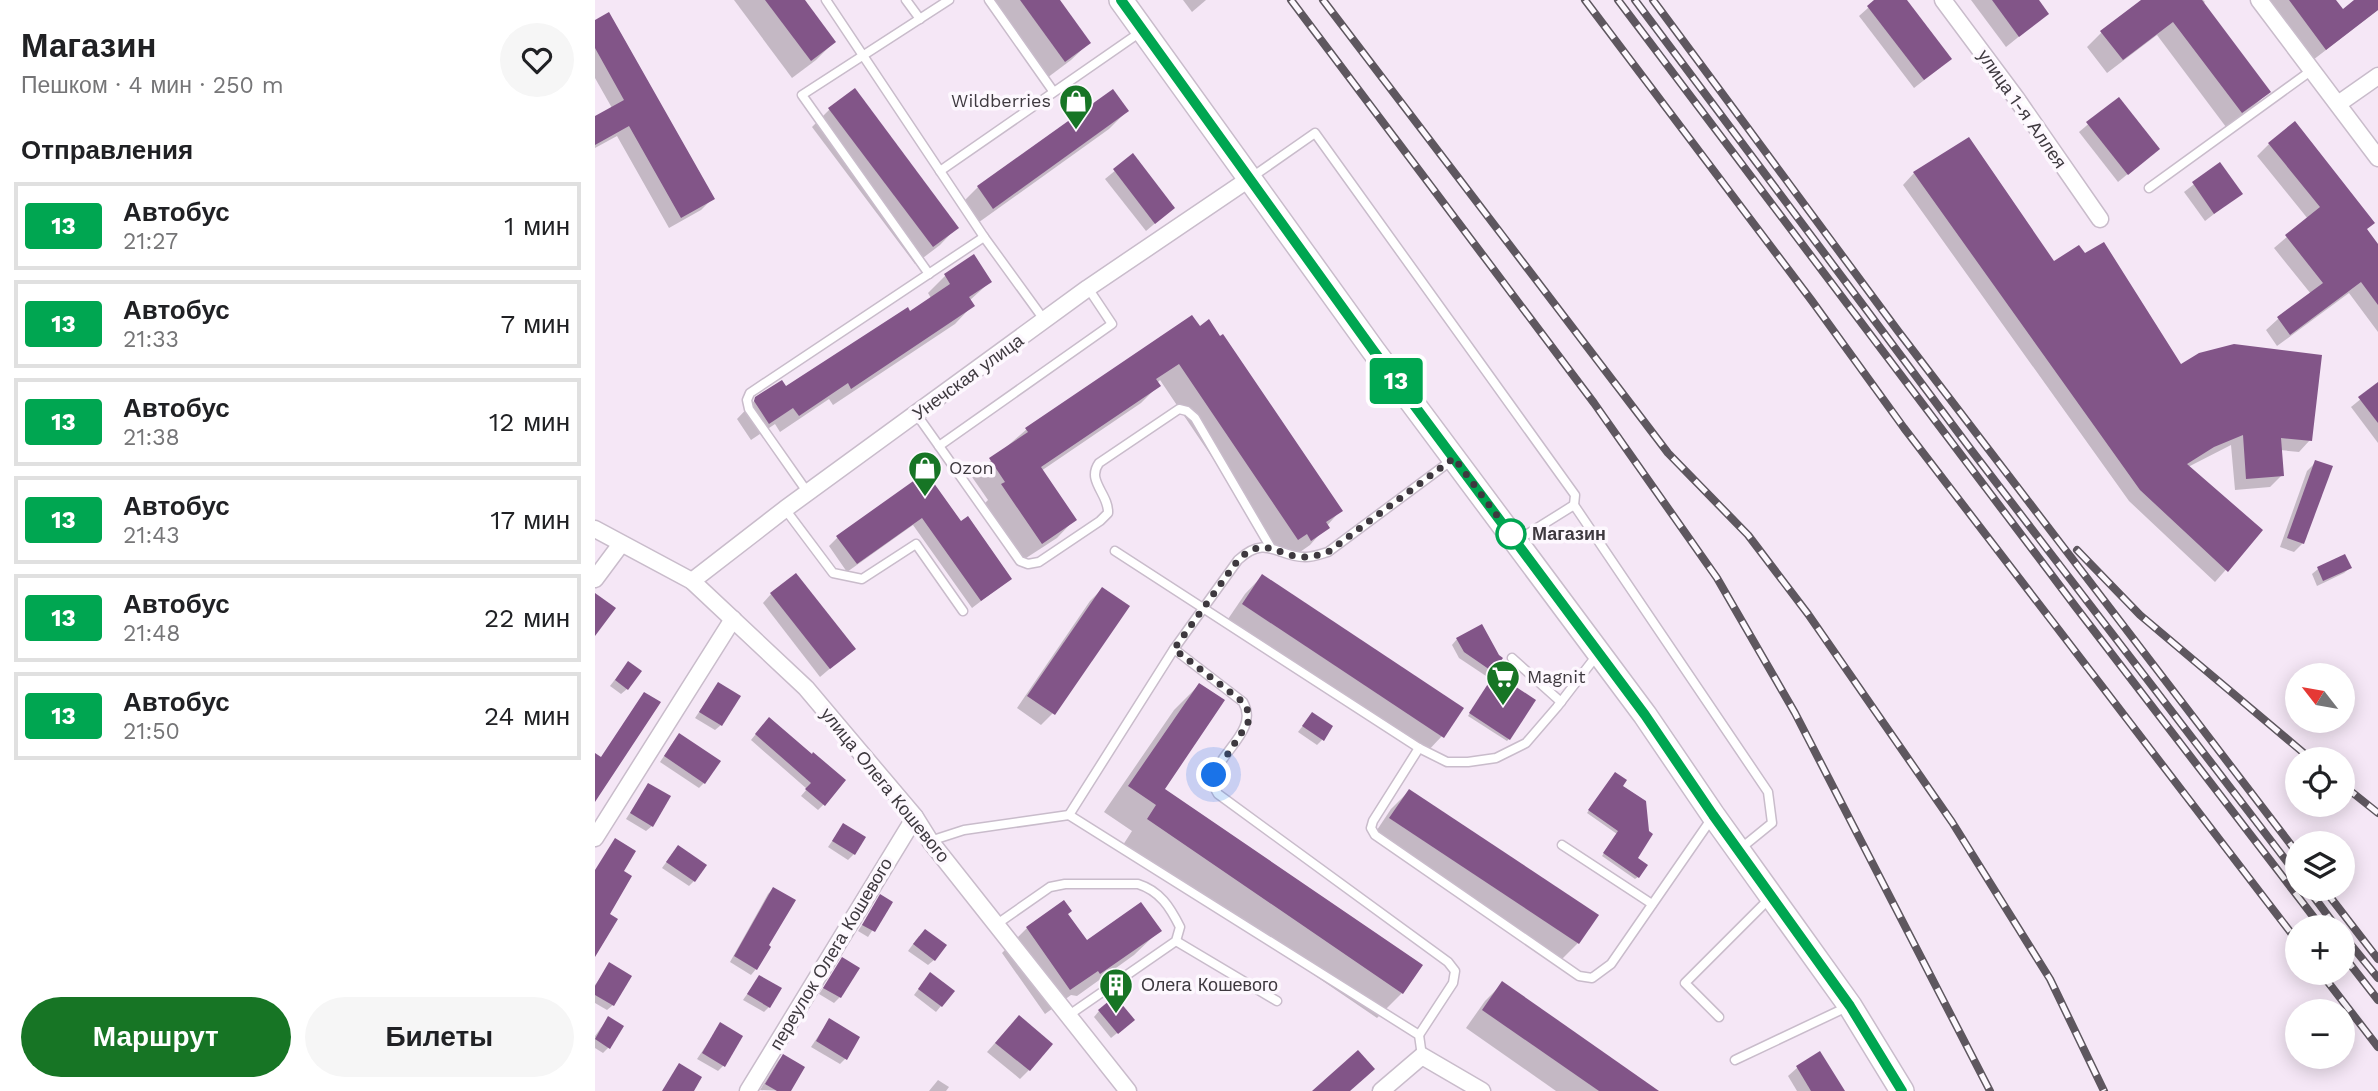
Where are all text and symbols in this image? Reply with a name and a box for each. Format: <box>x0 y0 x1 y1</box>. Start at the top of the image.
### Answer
button: heart <box>500 23 574 97</box>
text: Магазин <box>21 26 156 65</box>
street label: улица 1-я Аллея <box>1974 45 2071 172</box>
text: Пешком · 4 мин · 250 m <box>21 72 284 99</box>
shop icon: Wildberries <box>1057 82 1095 131</box>
place label: Wildberries <box>951 90 1051 111</box>
text: Отправления <box>21 135 193 165</box>
text: Автобус <box>123 197 230 227</box>
text: 1 мин <box>504 211 570 241</box>
text: 13 <box>51 212 76 240</box>
text: 21:27 <box>123 228 178 255</box>
text: Автобус <box>123 295 230 325</box>
text: 7 мин <box>501 309 570 339</box>
text: 13 <box>51 310 76 338</box>
text: 21:33 <box>123 326 179 353</box>
street label: Унечская улица <box>908 329 1028 424</box>
line badge: 13 <box>1365 358 1427 404</box>
text: 13 <box>1384 367 1408 395</box>
text: Автобус <box>123 393 230 423</box>
text: 12 мин <box>489 407 570 437</box>
text: 13 <box>51 408 76 436</box>
text: 21:38 <box>123 424 180 451</box>
shop icon: Ozon <box>906 449 944 498</box>
place label: Ozon <box>949 457 994 478</box>
text: Автобус <box>123 491 230 521</box>
text: 17 мин <box>490 505 570 535</box>
text: 13 <box>51 506 76 534</box>
marker: Магазин <box>1496 519 1526 549</box>
text: 21:43 <box>123 522 180 549</box>
place label: Магазин <box>1532 523 1606 544</box>
text: Автобус <box>123 589 230 619</box>
text: 22 мин <box>484 603 570 633</box>
text: 13 <box>51 604 76 632</box>
text: 21:48 <box>123 620 180 647</box>
supermarket icon: Magnit <box>1484 658 1522 707</box>
north arrow <box>2285 663 2355 733</box>
map controls <box>2285 663 2355 1069</box>
place label: Magnit <box>1527 666 1586 687</box>
text: Автобус <box>123 687 230 717</box>
text: 24 мин <box>484 701 570 731</box>
text: 13 <box>51 702 76 730</box>
street label: улица Олега Кошевого <box>817 703 954 866</box>
text: 21:50 <box>123 718 180 745</box>
button: locate <box>2285 747 2355 817</box>
your location <box>1196 757 1231 792</box>
button: layers <box>2285 831 2355 901</box>
street label: переулок Олега Кошевого <box>765 854 896 1053</box>
button: + <box>2285 915 2355 985</box>
building icon: Олега Кошевого <box>1097 966 1135 1015</box>
place label: Олега Кошевого <box>1141 974 1278 995</box>
button: Маршрут <box>21 997 291 1077</box>
button: Билеты <box>305 997 574 1077</box>
button: − <box>2285 999 2355 1069</box>

